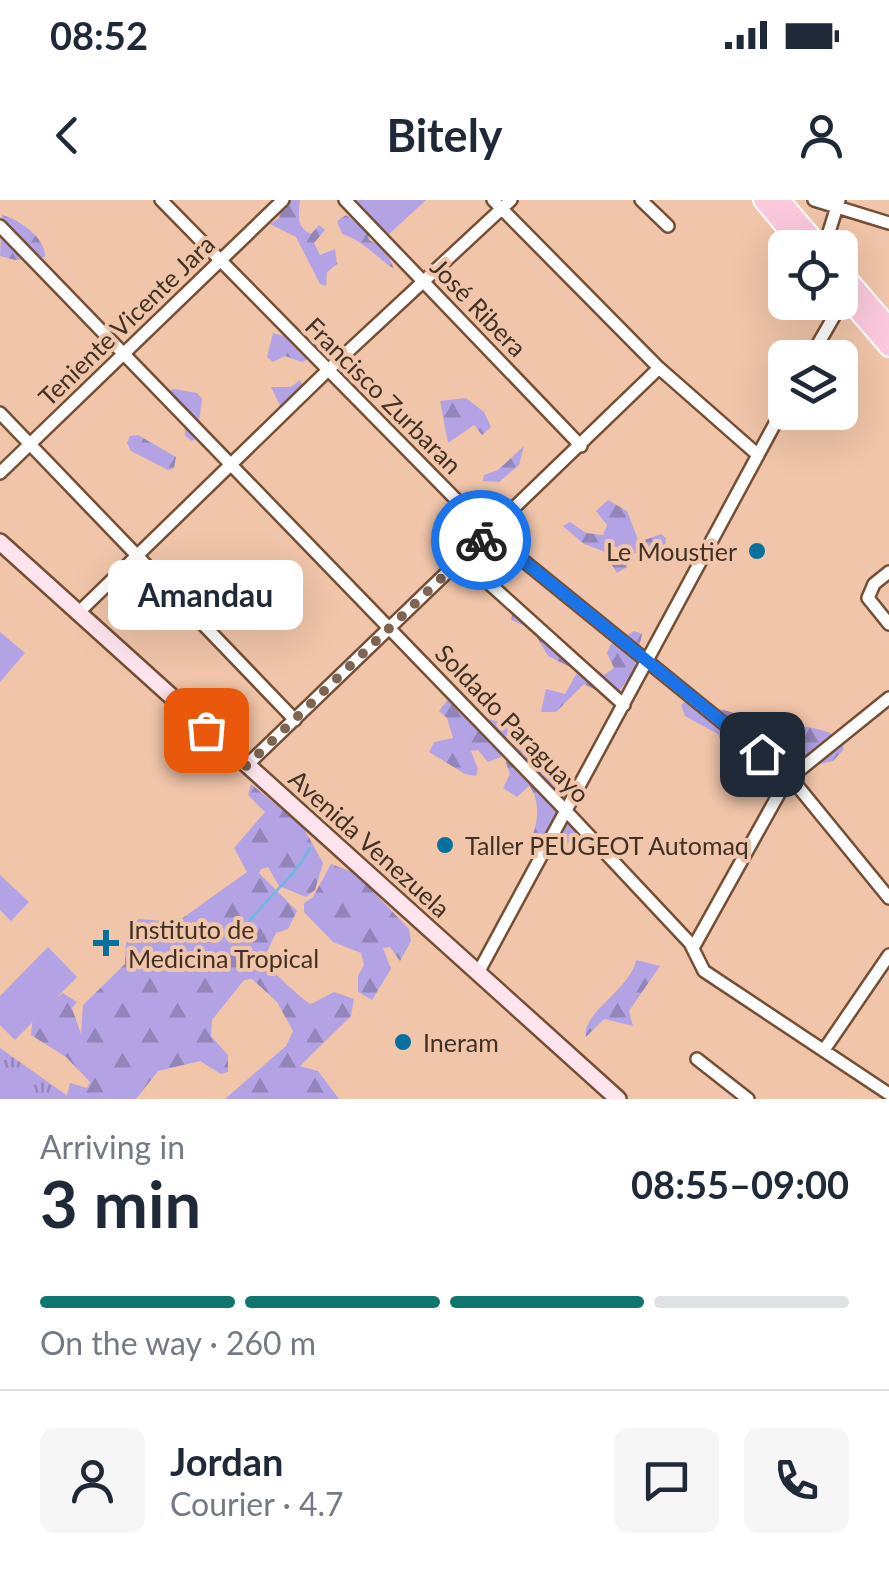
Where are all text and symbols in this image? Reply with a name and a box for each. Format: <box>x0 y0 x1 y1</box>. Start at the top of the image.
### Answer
text: 08:52 <box>50 12 148 58</box>
icon: back <box>40 108 95 163</box>
text: Bitely <box>386 108 503 162</box>
icon: person <box>794 108 849 163</box>
street label: Teniente Vicente Jara <box>32 228 220 412</box>
map controls <box>768 230 858 430</box>
button: locate <box>768 230 858 320</box>
street label: José Ribera <box>425 252 533 362</box>
street label: Francisco Zurbaran <box>300 311 468 479</box>
button: layers <box>768 340 858 430</box>
courier <box>431 490 531 590</box>
icon: bike <box>454 513 509 568</box>
place label: Le Moustier <box>606 536 737 566</box>
marker: Le Moustier <box>746 540 768 562</box>
callout: Amandau <box>109 560 304 630</box>
text: Amandau <box>138 575 273 614</box>
street label: Soldado Paraguayo <box>430 638 596 808</box>
pin <box>164 688 249 773</box>
icon: bag <box>179 703 234 758</box>
pin <box>720 712 805 797</box>
icon: home <box>735 727 790 782</box>
street label: Avenida Venezuela <box>284 763 456 923</box>
place label: Taller PEUGEOT Automaq <box>465 830 749 860</box>
marker: Taller PEUGEOT Automaq <box>434 834 456 856</box>
place label: Instituto de Medicina Tropical <box>128 914 319 973</box>
marker: Instituto de Medicina Tropical <box>93 930 119 956</box>
place label: Ineram <box>423 1027 499 1057</box>
marker: Ineram <box>392 1031 414 1053</box>
text: Arriving in <box>40 1127 185 1166</box>
text: 08:55–09:00 <box>631 1161 849 1207</box>
text: 3 min <box>40 1164 201 1242</box>
text: On the way · 260 m <box>40 1323 316 1362</box>
button: person <box>40 1428 145 1533</box>
button: chat <box>614 1428 719 1533</box>
button: phone <box>744 1428 849 1533</box>
text: Jordan <box>170 1438 283 1484</box>
text: Courier · 4.7 <box>170 1484 344 1523</box>

